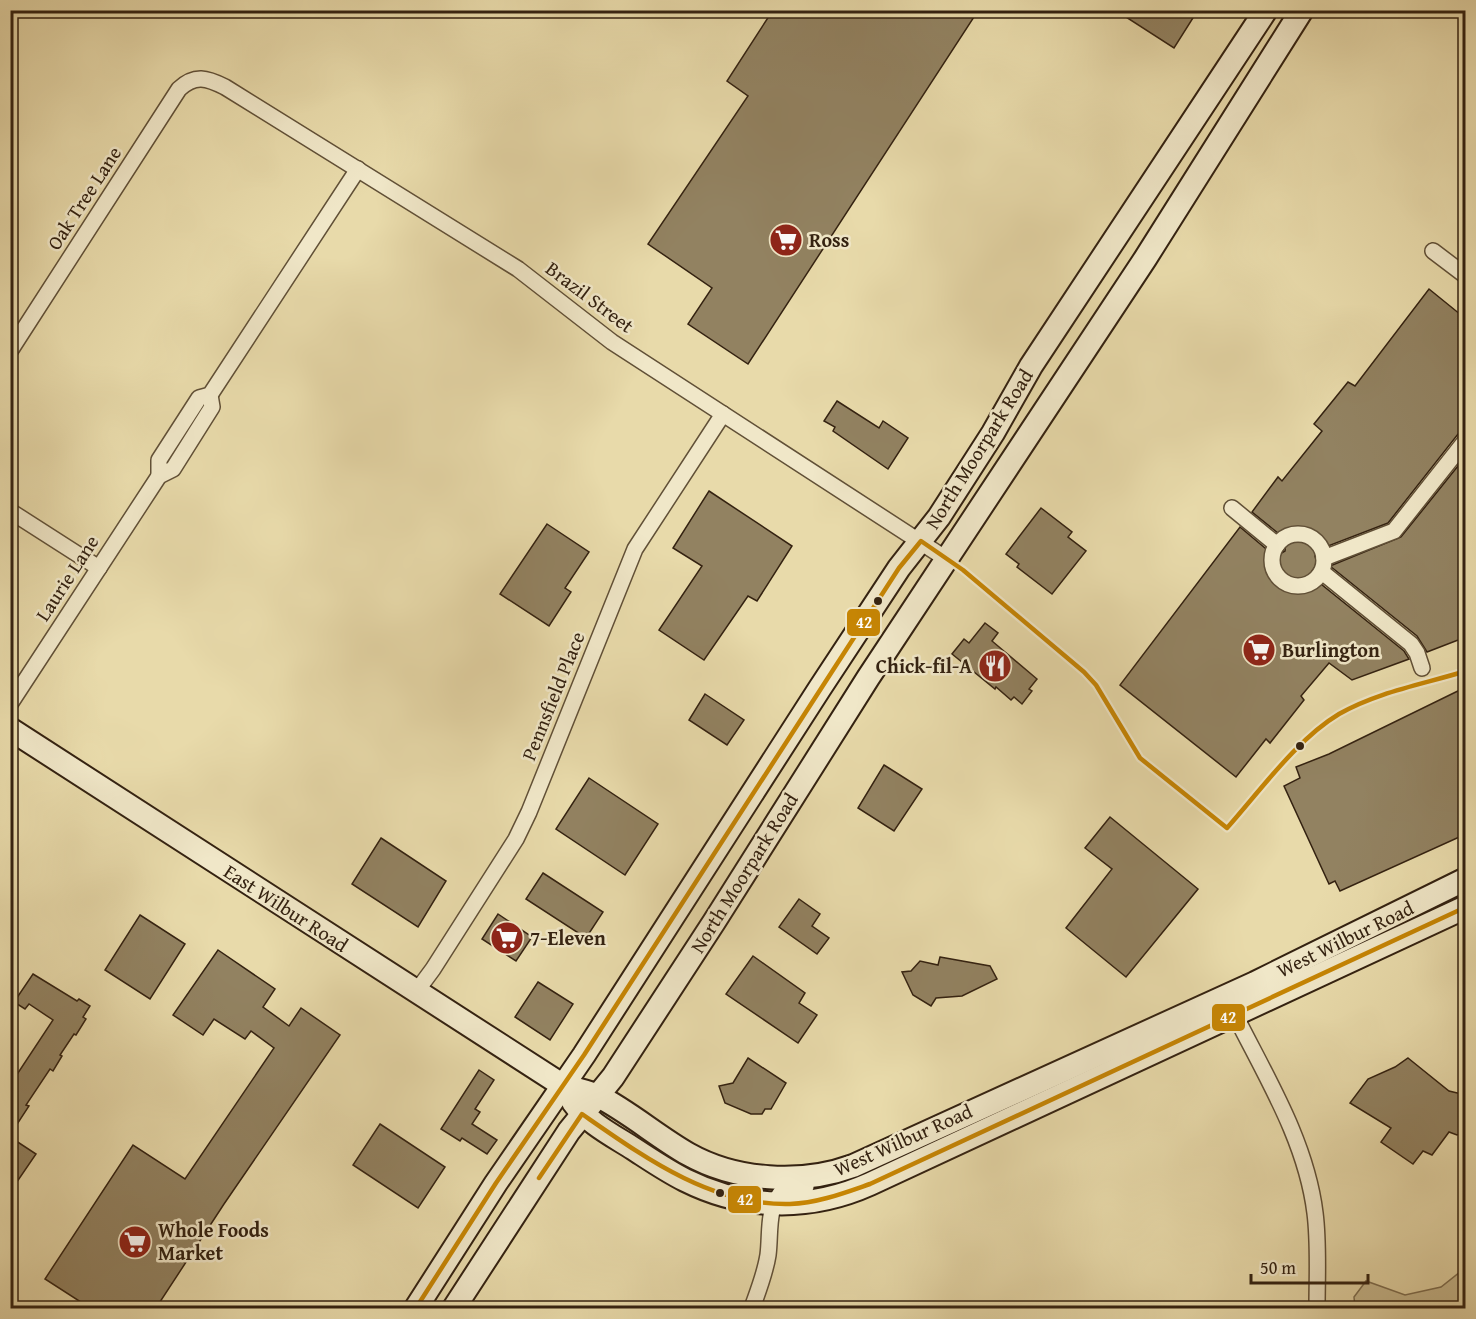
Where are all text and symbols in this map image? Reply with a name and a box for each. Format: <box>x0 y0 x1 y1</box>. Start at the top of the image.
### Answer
street label: Oak Tree Lane <box>39 140 128 255</box>
supermarket icon: Ross <box>768 222 804 258</box>
place label: Ross <box>809 225 849 254</box>
street label: Brazil Street <box>540 254 640 339</box>
street label: North Moorpark Road <box>917 363 1040 535</box>
street label: Laurie Lane <box>28 529 105 627</box>
unlabelled marker <box>872 595 884 607</box>
line badge: 42 <box>846 608 881 637</box>
text: 42 <box>856 610 872 634</box>
street label: Pennsfield Place <box>513 627 592 765</box>
supermarket icon: Burlington <box>1241 632 1277 668</box>
place label: Burlington <box>1282 635 1380 664</box>
restaurant icon: Chick-fil-A <box>977 648 1013 684</box>
place label: Chick-fil-A <box>876 651 972 680</box>
unlabelled marker <box>1294 740 1306 752</box>
street label: North Moorpark Road <box>682 787 805 959</box>
street label: East Wilbur Road <box>218 857 354 959</box>
street label: West Wilbur Road <box>1272 893 1418 984</box>
supermarket icon: 7-Eleven <box>489 920 525 956</box>
place label: 7-Eleven <box>530 923 606 952</box>
line badge: 42 <box>1211 1003 1246 1032</box>
text: 42 <box>1220 1005 1236 1029</box>
street label: West Wilbur Road <box>829 1096 977 1183</box>
line badge: 42 <box>727 1185 762 1214</box>
unlabelled marker <box>714 1187 726 1199</box>
text: 42 <box>737 1187 753 1211</box>
place label: Whole Foods Market <box>158 1215 269 1267</box>
supermarket icon: Whole Foods Market <box>117 1224 153 1260</box>
scale bar <box>1251 1247 1368 1285</box>
text: 50 m <box>1260 1254 1296 1281</box>

